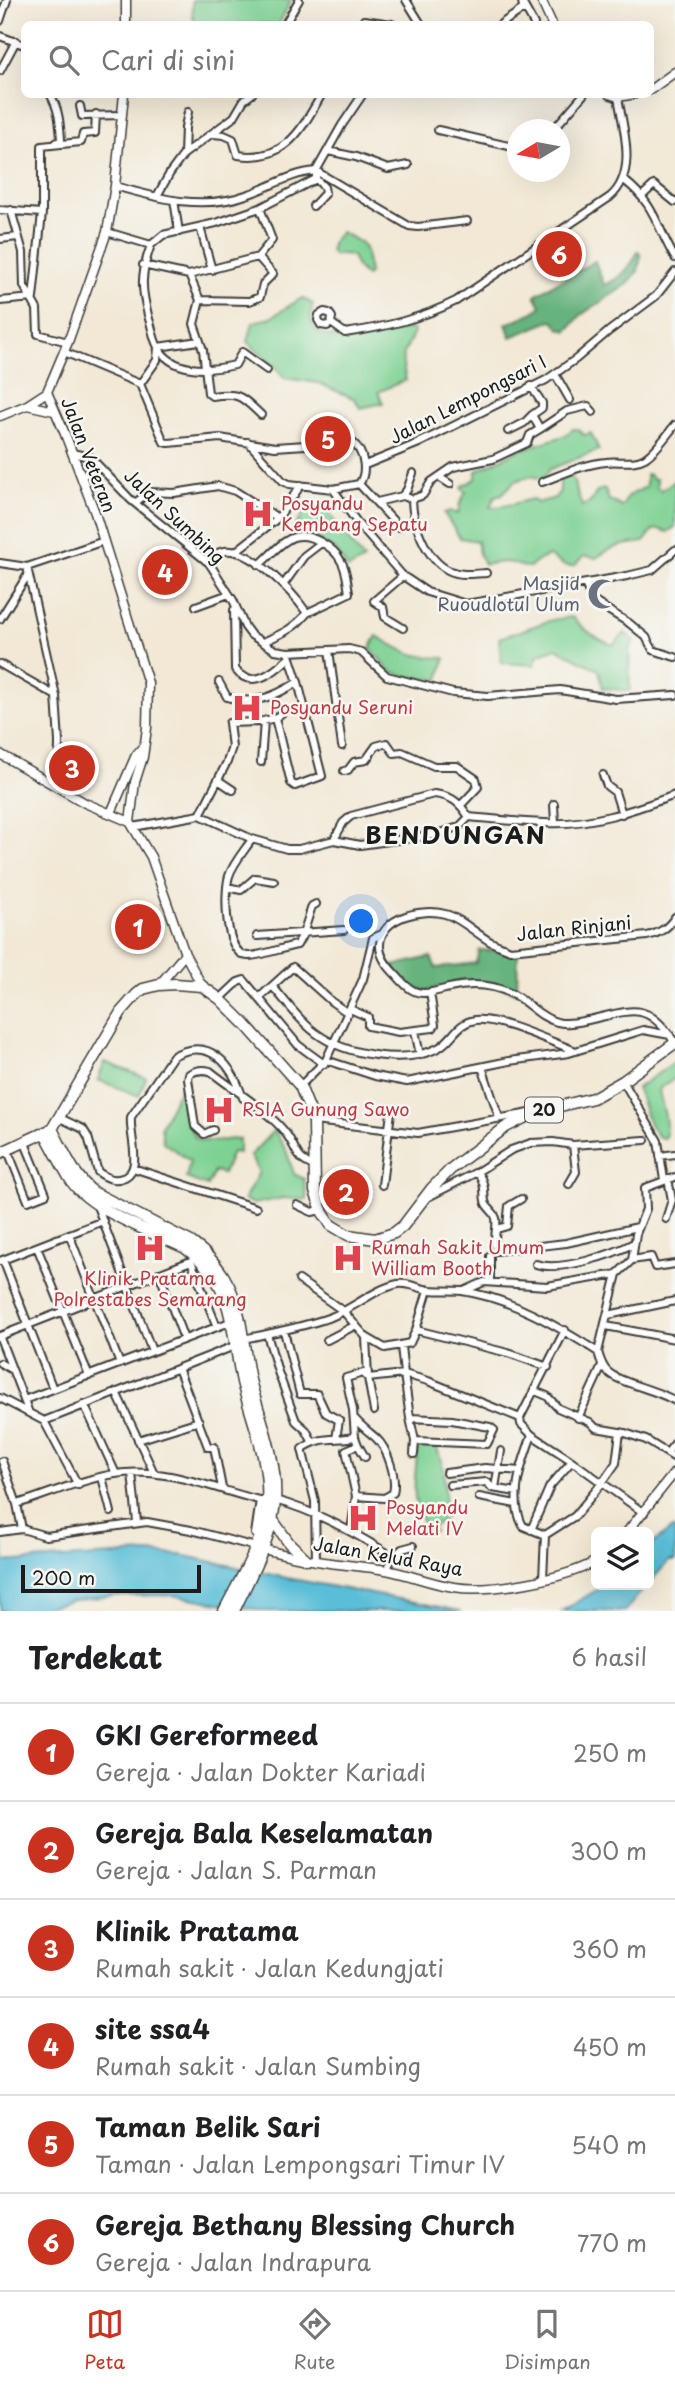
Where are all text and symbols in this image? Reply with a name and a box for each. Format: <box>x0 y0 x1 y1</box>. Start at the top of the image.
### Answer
search box <box>21 21 654 98</box>
text: Cari di sini <box>101 40 235 79</box>
icon: search <box>45 41 83 79</box>
north arrow <box>507 119 570 182</box>
pin: 6 <box>536 228 582 280</box>
street label: Jalan Lempongsari I <box>384 347 550 450</box>
street label: Jalan Veteran <box>55 393 124 516</box>
pin: 5 <box>305 413 351 465</box>
street label: Jalan Sumbing <box>119 462 231 570</box>
place label: Posyandu Kembang Sepatu <box>281 489 428 537</box>
hospital icon: Posyandu Kembang Sepatu <box>241 497 275 531</box>
pin: 4 <box>142 546 188 598</box>
place label: Masjid Ruoudlotul Ulum <box>438 569 580 617</box>
mosque icon: Masjid Ruoudlotul Ulum <box>586 577 620 611</box>
hospital icon: Posyandu Seruni <box>230 691 264 725</box>
place label: Posyandu Seruni <box>270 693 413 720</box>
pin: 3 <box>49 742 95 794</box>
district label: BENDUNGAN <box>365 816 547 852</box>
pin: 1 <box>115 901 161 953</box>
your location <box>344 904 378 938</box>
street label: Jalan Rinjani <box>515 908 633 947</box>
hospital icon: RSIA Gunung Sawo <box>202 1093 236 1127</box>
place label: RSIA Gunung Sawo <box>242 1095 410 1122</box>
road number: 20 <box>525 1098 563 1122</box>
pin: 2 <box>323 1166 369 1218</box>
hospital icon: Klinik Pratama Polrestabes Semarang <box>133 1231 167 1265</box>
place label: Rumah Sakit Umum William Booth <box>371 1233 544 1281</box>
hospital icon: Rumah Sakit Umum William Booth <box>331 1241 365 1275</box>
place label: Klinik Pratama Polrestabes Semarang <box>53 1264 247 1312</box>
place label: Posyandu Melati IV <box>386 1493 468 1541</box>
hospital icon: Posyandu Melati IV <box>346 1501 380 1535</box>
map controls <box>591 1527 654 1590</box>
button: layers <box>591 1527 654 1590</box>
street label: Jalan Kelud Raya <box>311 1529 466 1582</box>
scale bar <box>21 1562 201 1594</box>
text: 200 m <box>32 1563 95 1591</box>
text: Terdekat <box>28 1634 163 1679</box>
text: 6 hasil <box>572 1639 647 1674</box>
text: GKI Gereformeed <box>95 1715 319 1754</box>
text: 1 <box>46 1735 57 1770</box>
text: 250 m <box>573 1735 647 1770</box>
text: Gereja · Jalan Dokter Kariadi <box>95 1754 426 1789</box>
text: Gereja Bala Keselamatan <box>95 1813 433 1852</box>
text: 2 <box>43 1833 59 1868</box>
text: 300 m <box>570 1833 647 1868</box>
text: Gereja · Jalan S. Parman <box>95 1852 377 1887</box>
text: Klinik Pratama <box>95 1911 299 1950</box>
text: 3 <box>43 1931 59 1966</box>
text: 360 m <box>572 1931 647 1966</box>
text: Rumah sakit · Jalan Kedungjati <box>95 1950 444 1985</box>
text: site ssa4 <box>95 2009 210 2048</box>
text: 4 <box>43 2029 59 2064</box>
text: 450 m <box>573 2029 647 2064</box>
text: Rumah sakit · Jalan Sumbing <box>95 2048 421 2083</box>
text: Taman Belik Sari <box>95 2107 321 2146</box>
text: 5 <box>44 2127 58 2162</box>
text: 540 m <box>571 2127 647 2162</box>
text: Taman · Jalan Lempongsari Timur IV <box>95 2146 505 2181</box>
text: Gereja Bethany Blessing Church <box>95 2205 515 2244</box>
text: 6 <box>43 2225 59 2260</box>
text: 770 m <box>577 2225 647 2260</box>
text: Gereja · Jalan Indrapura <box>95 2244 371 2279</box>
tab: Peta <box>84 2305 125 2375</box>
tab: Rute <box>294 2305 335 2375</box>
tab: Disimpan <box>504 2305 591 2375</box>

